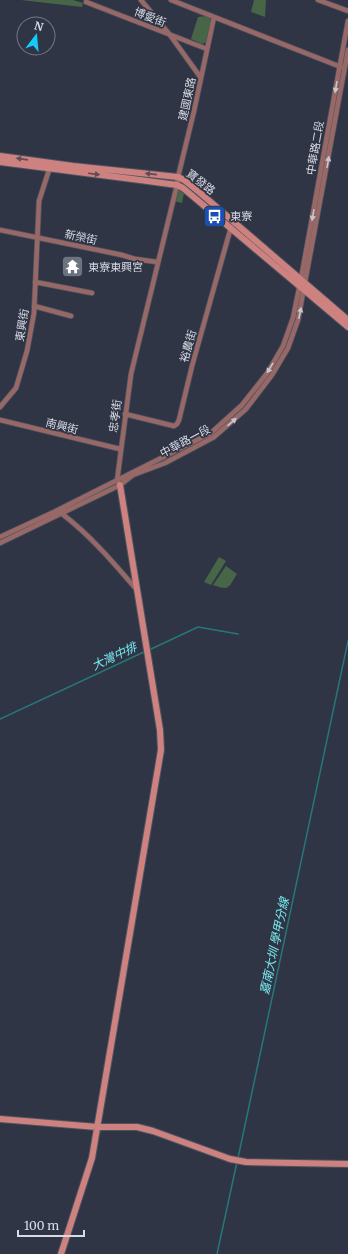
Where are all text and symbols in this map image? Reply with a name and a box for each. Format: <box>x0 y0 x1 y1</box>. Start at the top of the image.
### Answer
street label: 博愛街 <box>132 5 168 29</box>
north arrow <box>16 16 56 56</box>
text: N <box>33 18 45 34</box>
street label: 建國東路 <box>176 76 198 122</box>
one-way arrow <box>332 80 338 93</box>
street label: 中華路二段 <box>303 120 327 176</box>
one-way arrow <box>16 156 28 162</box>
one-way arrow <box>325 156 331 168</box>
street label: 寶發路 <box>184 166 218 198</box>
one-way arrow <box>88 171 100 177</box>
one-way arrow <box>145 171 157 177</box>
bus stop icon: 東寮 <box>202 203 228 229</box>
one-way arrow <box>310 208 316 221</box>
place label: 東寮 <box>230 209 252 223</box>
street label: 新榮街 <box>63 227 99 247</box>
temple icon: 東寮東興宮 <box>60 254 86 280</box>
place label: 東寮東興宮 <box>88 260 143 274</box>
one-way arrow <box>297 307 303 319</box>
street label: 東興街 <box>13 308 31 342</box>
street label: 裕農街 <box>177 328 199 364</box>
one-way arrow <box>266 363 274 373</box>
street label: 忠孝街 <box>106 399 124 433</box>
street label: 南興街 <box>44 415 80 437</box>
one-way arrow <box>227 417 237 426</box>
street label: 中華路一段 <box>157 422 213 460</box>
water label: 大灣中排 <box>89 638 141 673</box>
water label: 嘉南大圳 學甲分線 <box>256 894 292 996</box>
scale bar <box>18 1212 84 1238</box>
text: 100 m <box>24 1218 59 1233</box>

